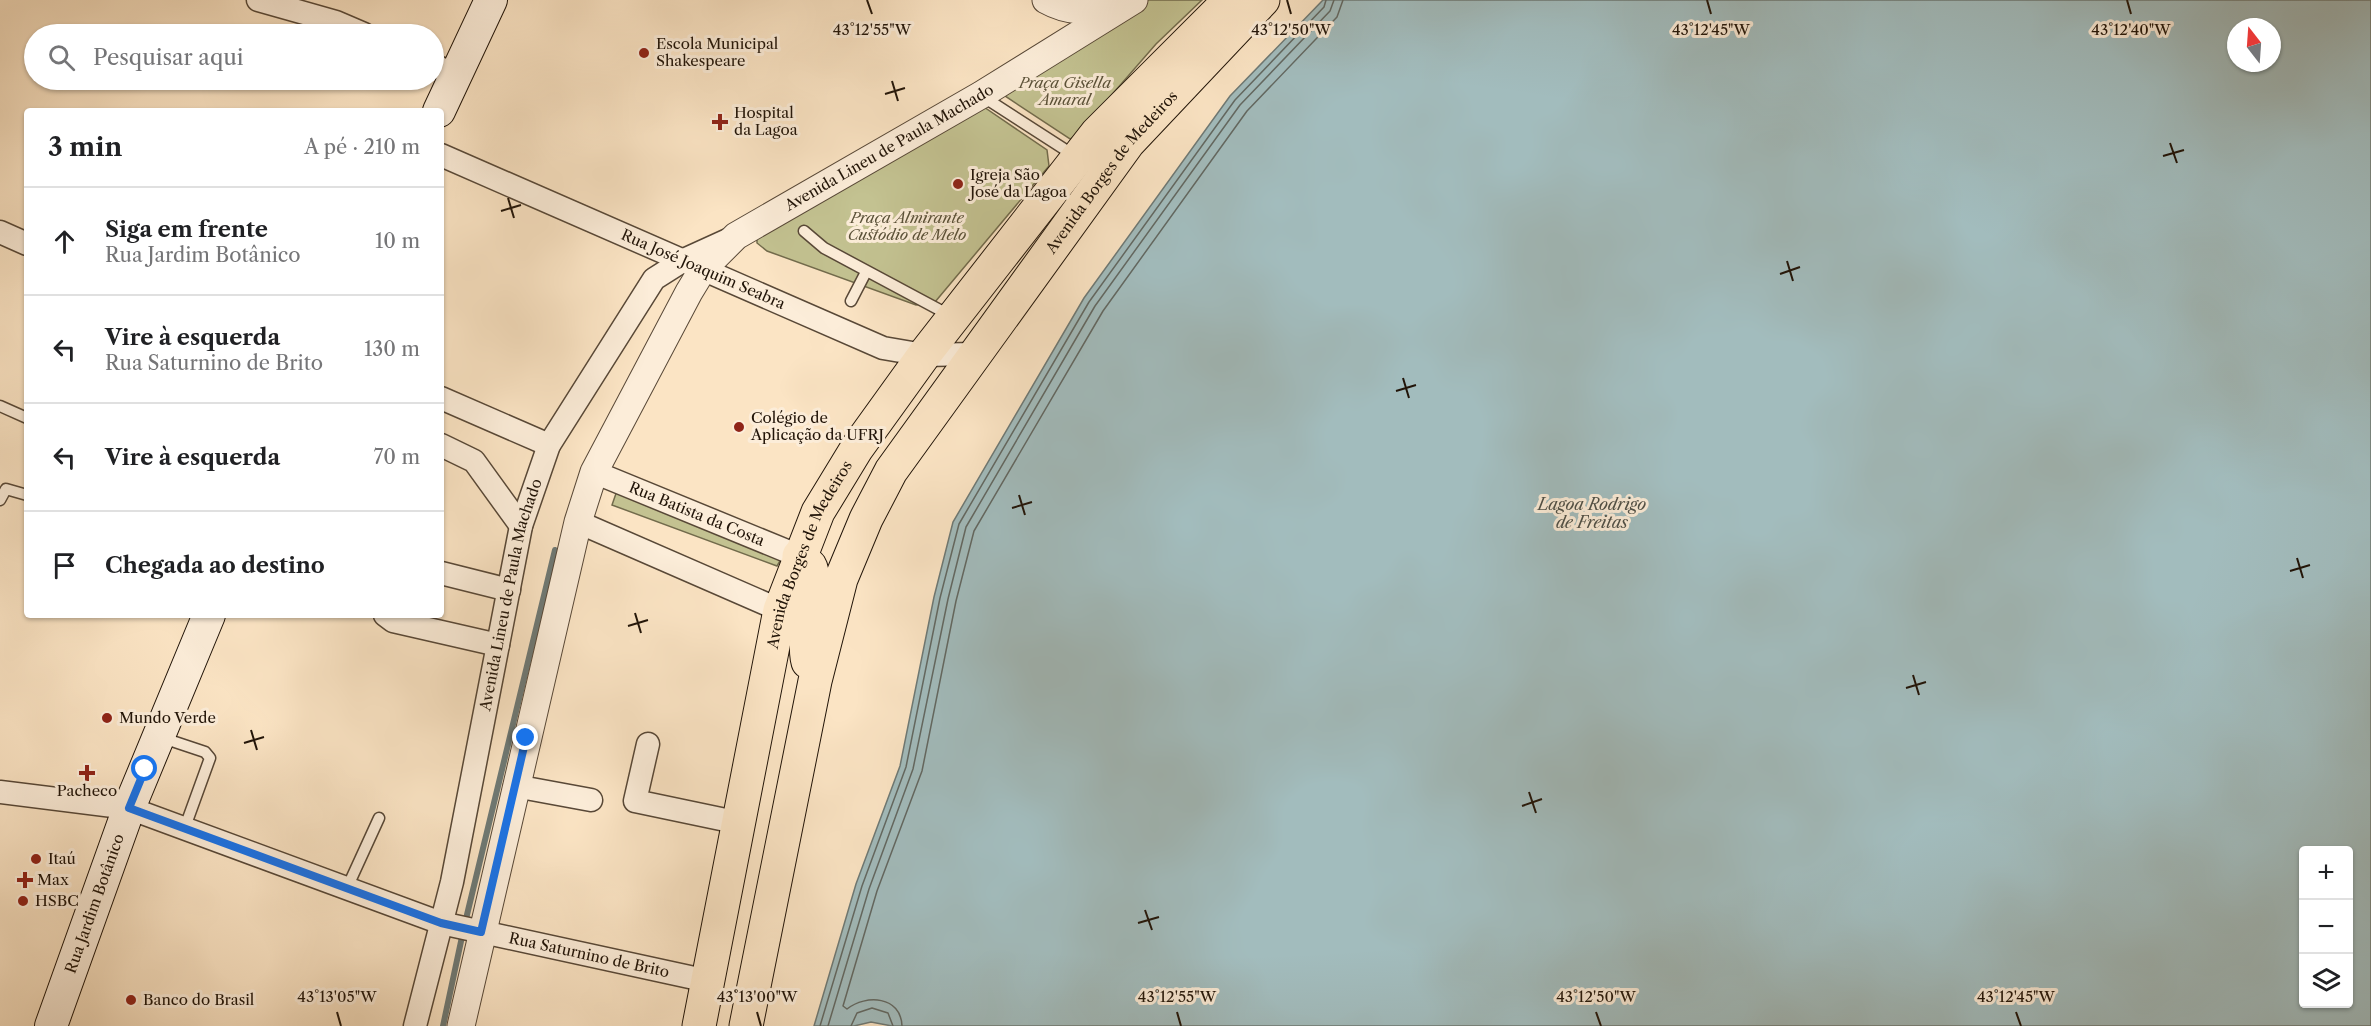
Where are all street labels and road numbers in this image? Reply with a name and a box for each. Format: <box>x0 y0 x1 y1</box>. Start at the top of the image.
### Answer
street label: Avenida Lineu de Paula Machado <box>781 80 997 215</box>
street label: Avenida Borges de Medeiros <box>1041 86 1182 258</box>
street label: Rua José Joaquim Seabra <box>618 225 788 313</box>
street label: Avenida Borges de Medeiros <box>763 457 856 651</box>
street label: Avenida Lineu de Paula Machado <box>475 476 546 713</box>
street label: Rua Batista da Costa <box>626 477 768 550</box>
street label: Rua Jardim Botânico <box>61 831 128 976</box>
street label: Rua Saturnino de Brito <box>507 928 671 981</box>

